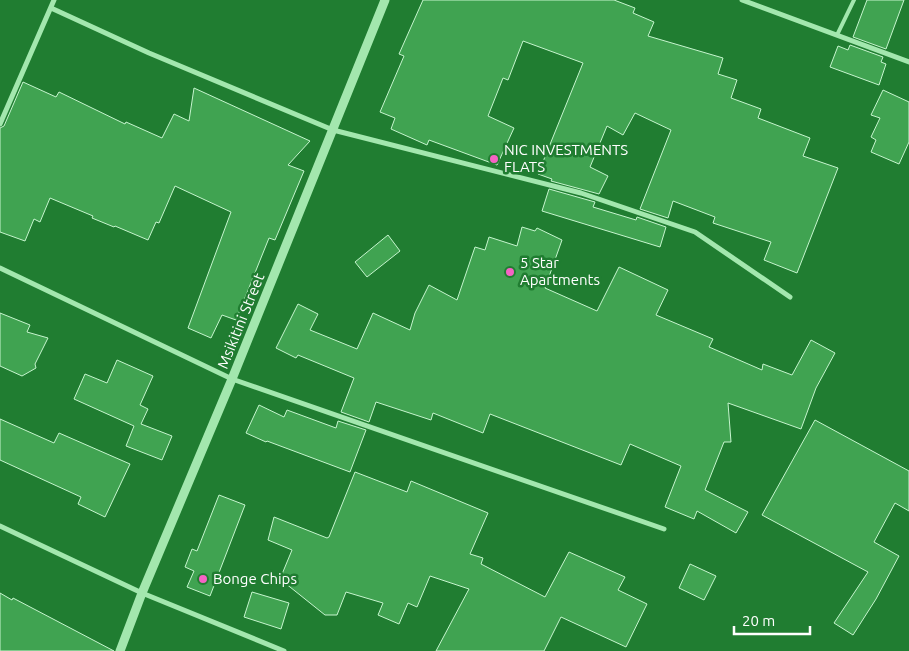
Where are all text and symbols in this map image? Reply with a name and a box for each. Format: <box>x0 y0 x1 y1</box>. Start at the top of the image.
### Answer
place label: NIC INVESTMENTS FLATS <box>504 141 628 175</box>
marker: NIC INVESTMENTS FLATS <box>488 153 500 165</box>
place label: 5 Star Apartments <box>520 254 600 288</box>
marker: 5 Star Apartments <box>504 266 516 278</box>
street label: Msikitini Street <box>214 270 267 371</box>
place label: Bonge Chips <box>213 570 297 587</box>
marker: Bonge Chips <box>197 573 209 585</box>
scale bar <box>734 604 810 636</box>
text: 20 m <box>742 612 775 629</box>

